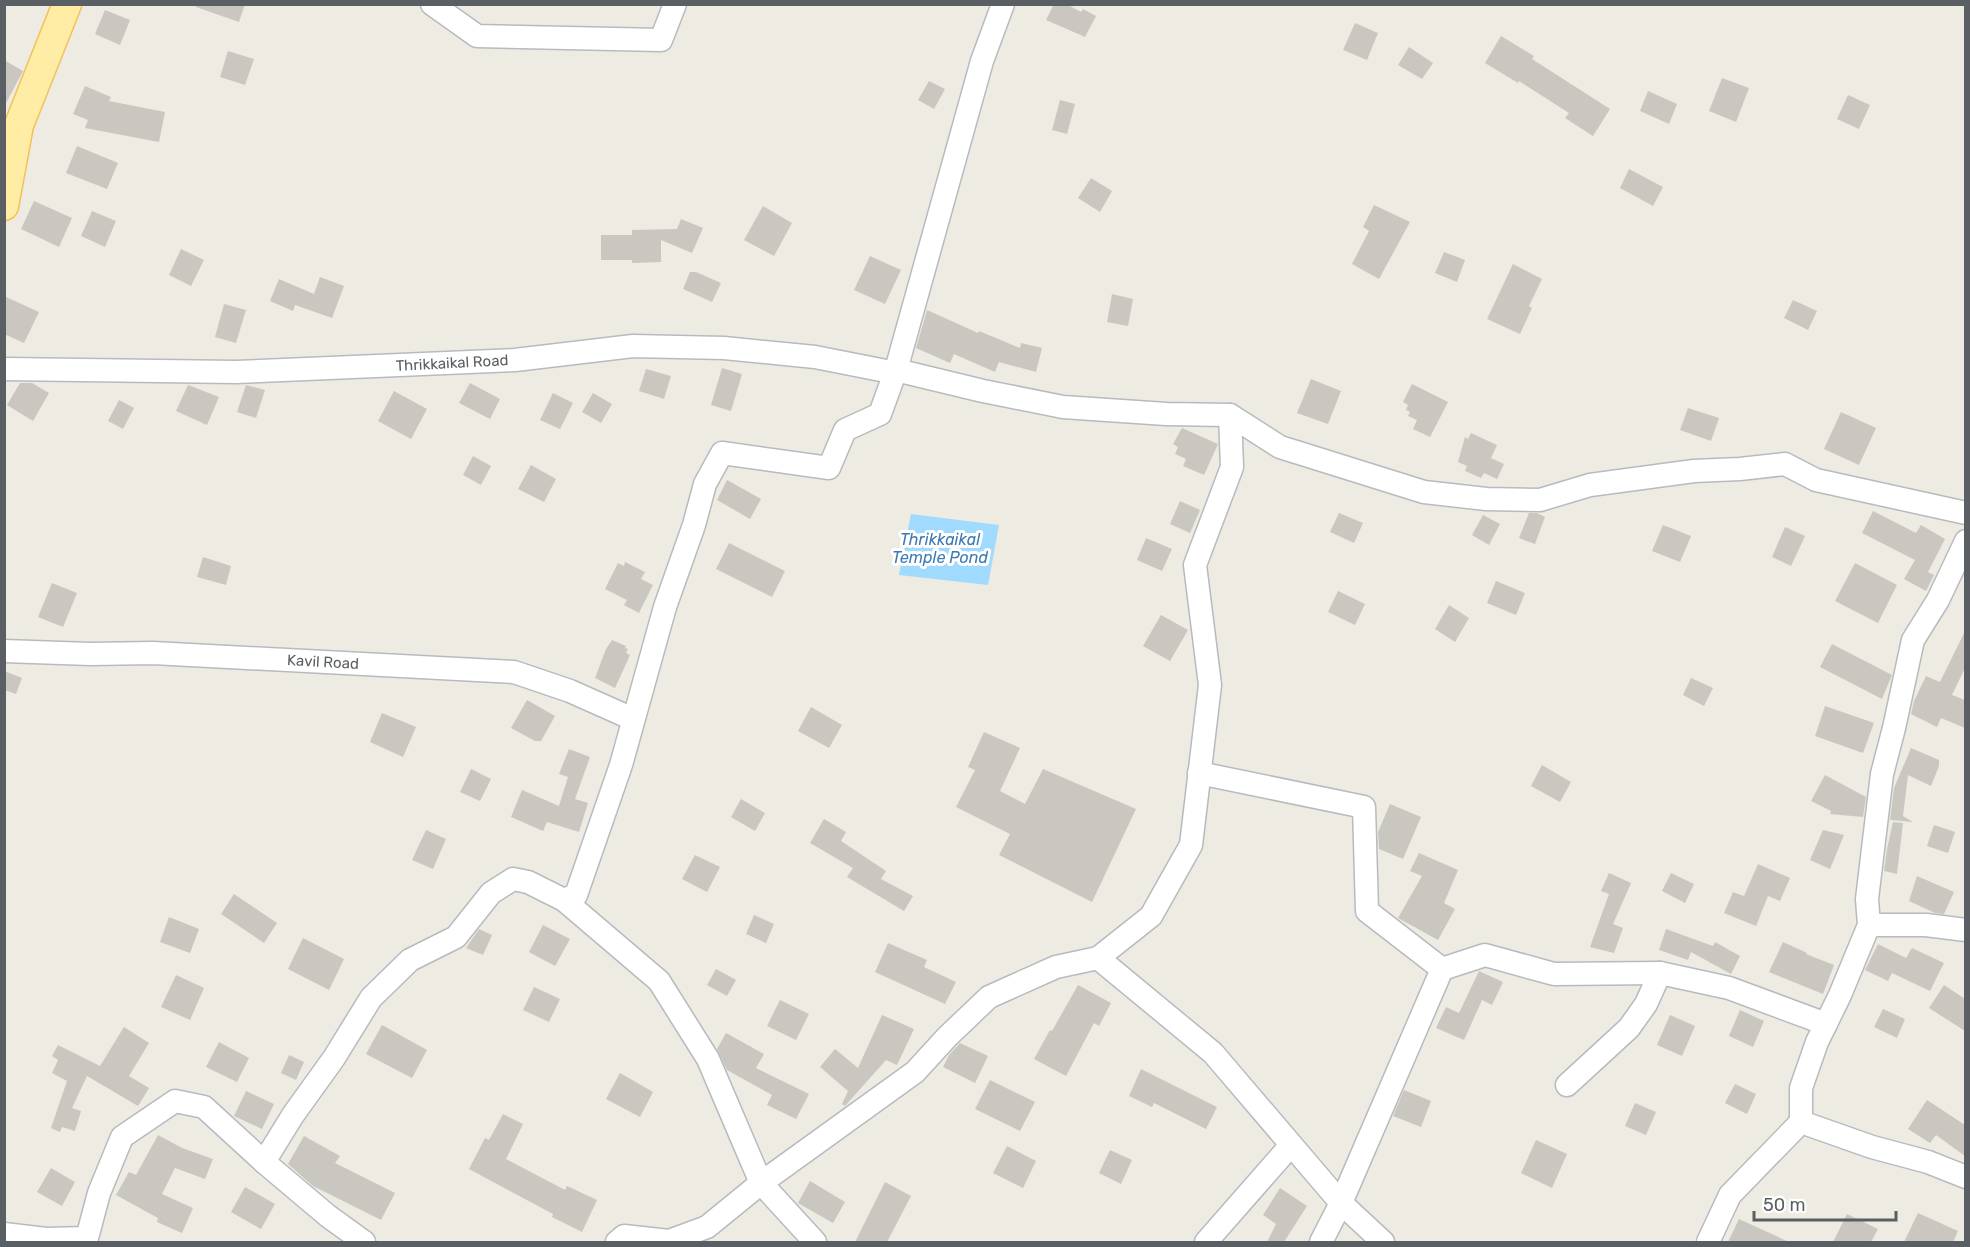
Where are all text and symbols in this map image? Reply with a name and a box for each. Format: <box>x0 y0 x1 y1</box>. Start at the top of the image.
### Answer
street label: Thrikkaikal Road <box>395 351 509 375</box>
water label: Thrikkaikal Temple Pond <box>892 530 988 567</box>
street label: Kavil Road <box>287 651 359 673</box>
scale bar <box>1754 1184 1896 1222</box>
text: 50 m <box>1763 1194 1806 1216</box>

